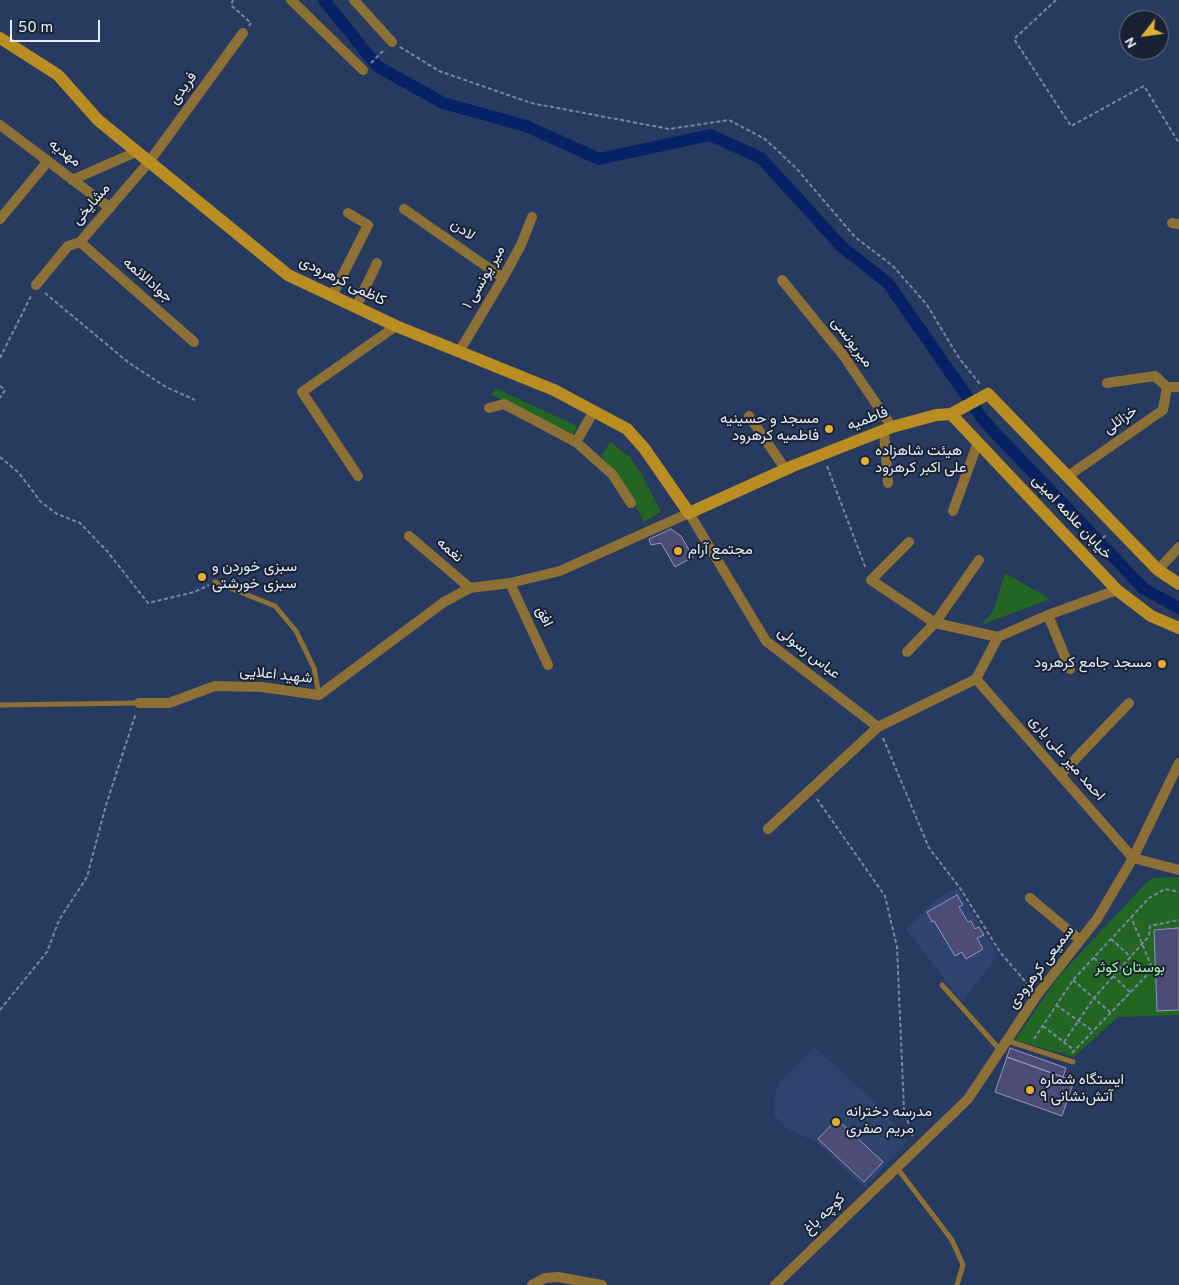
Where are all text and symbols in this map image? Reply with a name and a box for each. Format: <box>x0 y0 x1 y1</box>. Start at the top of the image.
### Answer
scale bar <box>12 10 102 42</box>
north arrow <box>1119 10 1169 60</box>
text: 50 m <box>18 19 53 38</box>
text: N <box>1122 34 1141 51</box>
street label: فریدی <box>166 69 202 109</box>
street label: مهدیه <box>44 136 84 172</box>
street label: مشایخی <box>69 181 115 229</box>
street label: لادن <box>446 216 478 246</box>
street label: میر یونسی ۱ <box>460 243 510 313</box>
street label: کاظمی کرهرودی <box>296 253 388 311</box>
street label: جوادالائمه <box>118 254 176 308</box>
street label: میریونسی <box>826 314 876 372</box>
street label: خزائلی <box>1101 403 1141 439</box>
street label: فاطمیه <box>845 404 891 436</box>
place label: مسجد و حسینیه فاطمیه کرهرود <box>720 411 819 446</box>
marker: مسجد و حسینیه فاطمیه کرهرود <box>823 423 835 435</box>
place label: هیئت شاهزاده علی اکبر کرهرود <box>875 443 967 478</box>
marker: هیئت شاهزاده علی اکبر کرهرود <box>859 455 871 467</box>
street label: خیابان علامه امینی <box>1027 472 1115 564</box>
street label: نغمه <box>432 535 466 567</box>
place label: مجتمع آرام <box>688 542 753 560</box>
marker: مجتمع آرام <box>672 545 684 557</box>
place label: سبزی خوردن و سبزی خورشتی <box>212 559 297 594</box>
marker: سبزی خوردن و سبزی خورشتی <box>196 571 208 583</box>
street label: افق <box>530 604 556 630</box>
street label: عباس رسولی <box>773 624 843 684</box>
place label: مسجد جامع کرهرود <box>1034 655 1152 673</box>
marker: مسجد جامع کرهرود <box>1156 658 1168 670</box>
street label: شهید اعلایی <box>239 663 313 689</box>
street label: احمد میر علی یاری <box>1024 713 1108 805</box>
street label: سمیعی کرهرودی <box>1005 923 1079 1013</box>
park label: بوستان کوثر <box>1095 960 1165 978</box>
place label: ایستگاه شماره ۹ آتش‌نشانی <box>1040 1072 1124 1107</box>
marker: ایستگاه شماره ۹ آتش‌نشانی <box>1024 1084 1036 1096</box>
place label: مدرسه دخترانه مریم صفری <box>846 1104 932 1139</box>
marker: مدرسه دخترانه مریم صفری <box>830 1116 842 1128</box>
street label: کوچه باغ <box>800 1191 850 1239</box>

